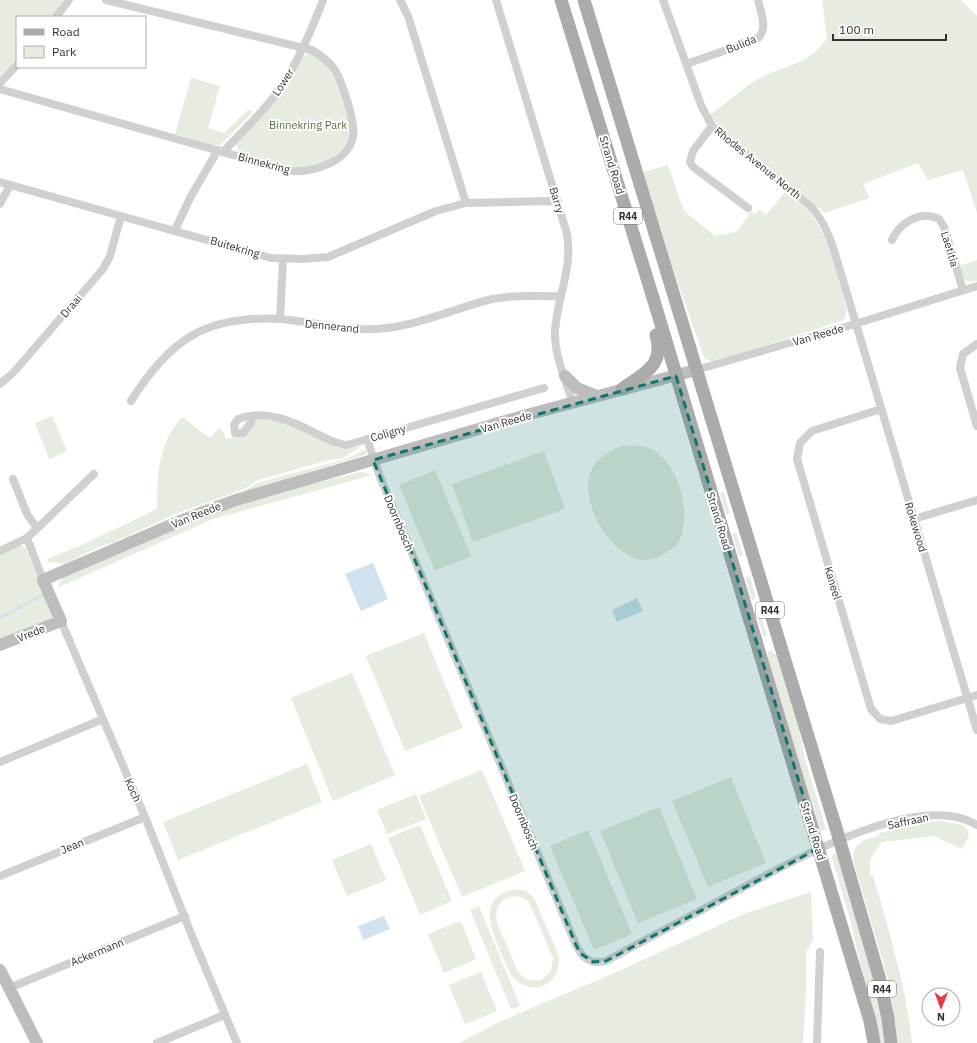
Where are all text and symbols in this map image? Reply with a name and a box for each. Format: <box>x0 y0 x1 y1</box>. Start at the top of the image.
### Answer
legend <box>16 16 146 68</box>
scale bar <box>833 16 946 42</box>
text: 100 m <box>839 22 874 37</box>
text: Road <box>52 24 80 39</box>
street label: Bulida <box>724 32 758 56</box>
text: Park <box>52 44 77 59</box>
street label: Lower <box>269 66 297 98</box>
park label: Binnekring Park <box>269 118 347 132</box>
street label: Rhodes Avenue North <box>712 124 804 202</box>
street label: Strand Road <box>596 134 628 196</box>
street label: Binnekring <box>237 149 292 177</box>
street label: Barry <box>546 185 568 215</box>
road number: R44 <box>614 208 642 224</box>
street label: Laetitia <box>938 229 962 269</box>
street label: Buitekring <box>209 233 261 261</box>
street label: Draai <box>57 292 85 320</box>
street label: Dennerand <box>304 316 360 336</box>
street label: Van Reede <box>791 321 845 349</box>
street label: Van Reede <box>479 408 533 436</box>
street label: Coligny <box>369 421 408 445</box>
street label: Strand Road <box>703 490 735 552</box>
street label: Doornbosch <box>381 493 417 553</box>
street label: Van Reede <box>169 499 223 531</box>
street label: Rokewood <box>902 500 930 554</box>
street label: Kaneel <box>821 565 845 601</box>
road number: R44 <box>756 602 784 618</box>
street label: Vrede <box>15 621 47 645</box>
street label: Koch <box>121 776 145 804</box>
street label: Doornbosch <box>506 792 542 852</box>
street label: Strand Road <box>797 800 829 862</box>
street label: Saffraan <box>886 810 930 832</box>
street label: Jean <box>58 835 86 857</box>
street label: Ackermann <box>68 935 126 969</box>
road number: R44 <box>868 981 896 997</box>
north arrow <box>921 987 961 1027</box>
text: N <box>937 1010 945 1024</box>

